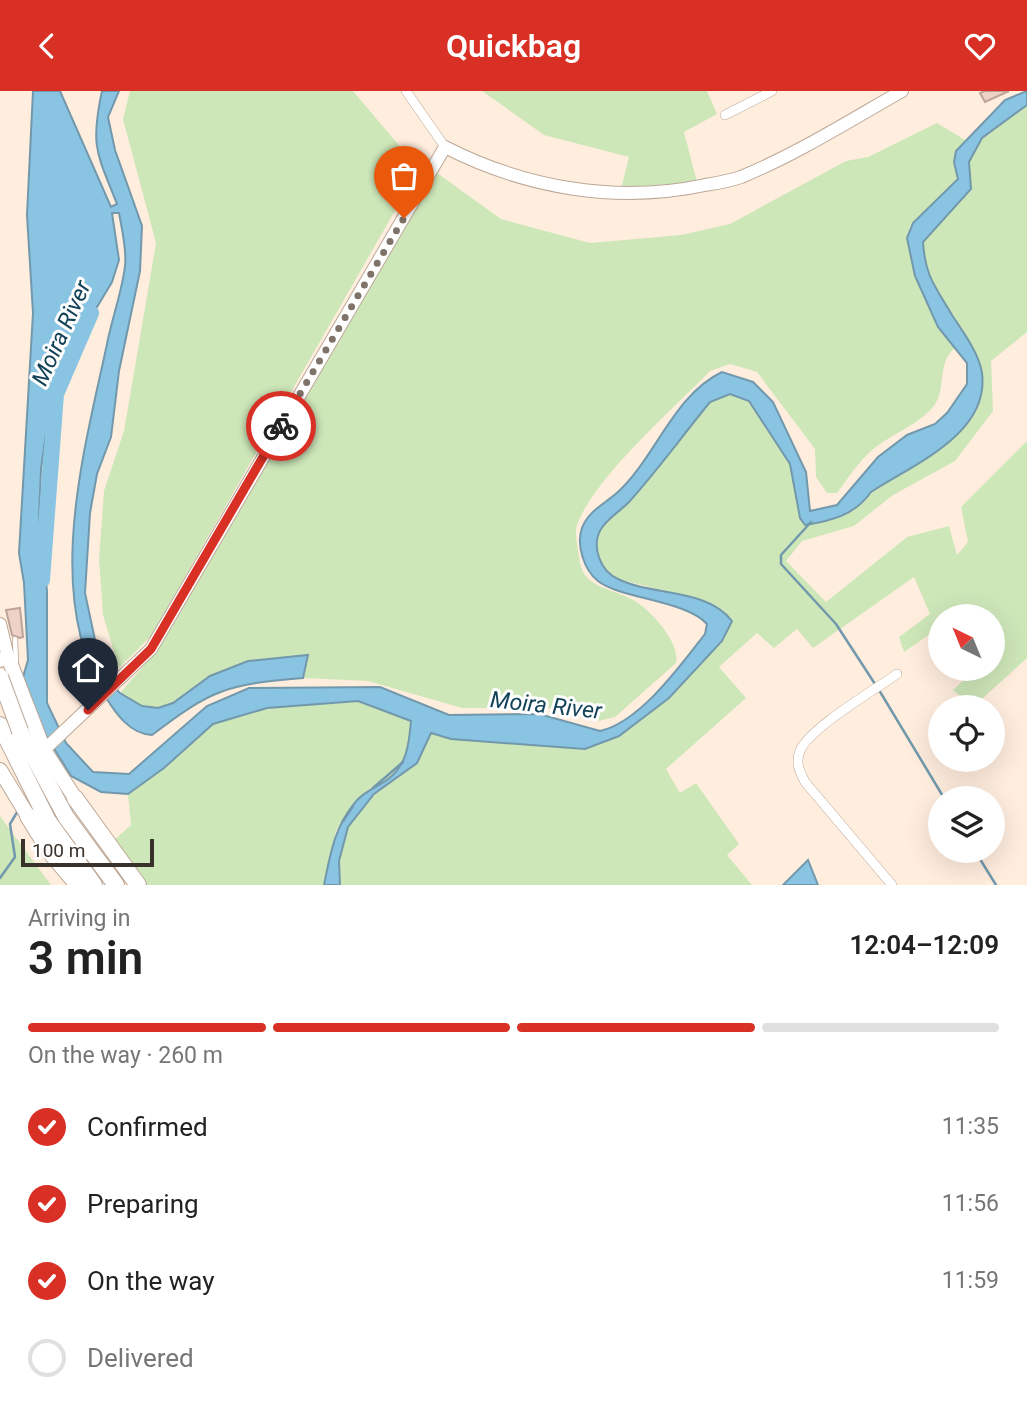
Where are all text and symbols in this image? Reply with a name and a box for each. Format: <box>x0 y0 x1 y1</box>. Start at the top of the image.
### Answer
icon: back <box>28 27 66 65</box>
text: Quickbag <box>446 27 581 65</box>
icon: heart <box>961 27 999 65</box>
pin <box>374 146 434 218</box>
icon: bag <box>385 157 423 195</box>
water label: Moira River <box>26 275 97 390</box>
courier <box>246 391 316 461</box>
icon: bike <box>262 407 300 445</box>
north arrow <box>928 604 1004 681</box>
map controls <box>928 604 1005 863</box>
pin <box>58 638 118 710</box>
icon: home <box>69 649 107 687</box>
water label: Moira River <box>489 686 604 725</box>
button: locate <box>928 695 1005 772</box>
button: layers <box>928 786 1005 863</box>
scale bar <box>21 836 154 868</box>
text: 100 m <box>32 839 85 862</box>
text: Arriving in <box>28 905 131 932</box>
text: 12:04–12:09 <box>849 930 999 960</box>
text: 3 min <box>28 931 143 985</box>
text: On the way · 260 m <box>28 1042 223 1069</box>
icon: check <box>28 1108 66 1146</box>
text: Confirmed <box>87 1112 208 1142</box>
text: 11:35 <box>942 1113 999 1140</box>
icon: check <box>28 1185 66 1223</box>
text: Preparing <box>87 1189 199 1219</box>
text: 11:56 <box>942 1190 999 1217</box>
icon: check <box>28 1262 66 1300</box>
text: On the way <box>87 1266 215 1296</box>
text: 11:59 <box>942 1267 999 1294</box>
text: Delivered <box>87 1343 194 1373</box>

